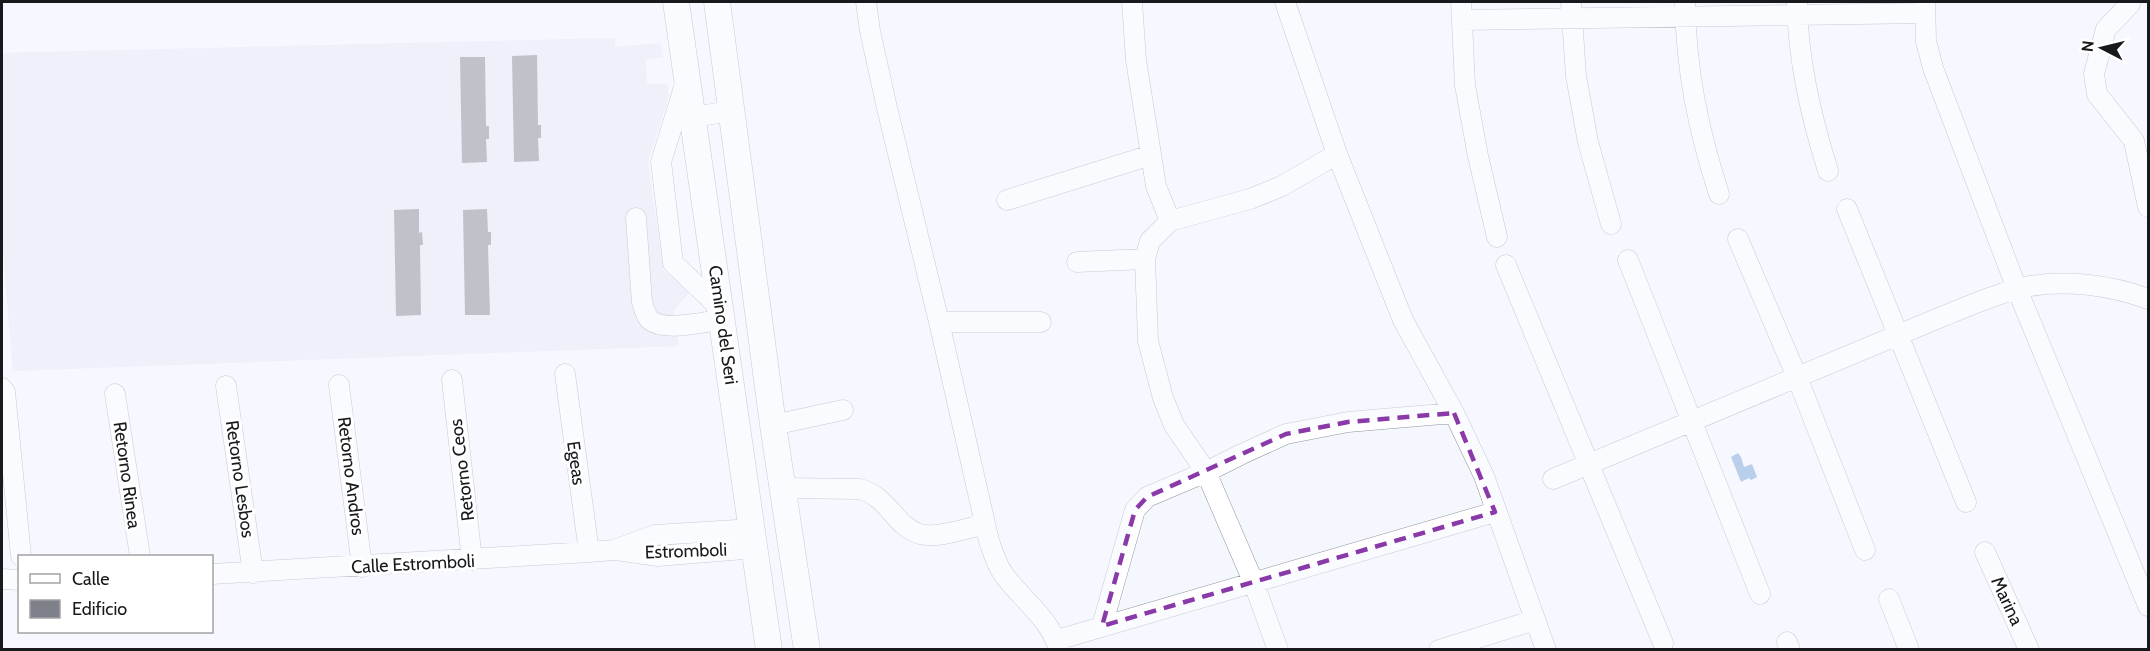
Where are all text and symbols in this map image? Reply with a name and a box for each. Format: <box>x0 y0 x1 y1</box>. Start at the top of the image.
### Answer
north arrow <box>2072 18 2132 78</box>
text: N <box>2077 39 2098 53</box>
street label: Camino del Seri <box>704 264 742 386</box>
street label: Retorno Andros <box>333 415 369 537</box>
street label: Retorno Ceos <box>445 418 479 522</box>
street label: Retorno Lesbos <box>221 419 259 539</box>
street label: Retorno Rinea <box>109 420 145 530</box>
street label: Egeas <box>562 440 590 486</box>
street label: Estromboli <box>644 539 728 563</box>
street label: Calle Estromboli <box>351 550 475 578</box>
legend <box>18 555 213 633</box>
text: Calle <box>72 568 109 590</box>
street label: Marina <box>1986 573 2028 629</box>
text: Edificio <box>72 598 127 620</box>

